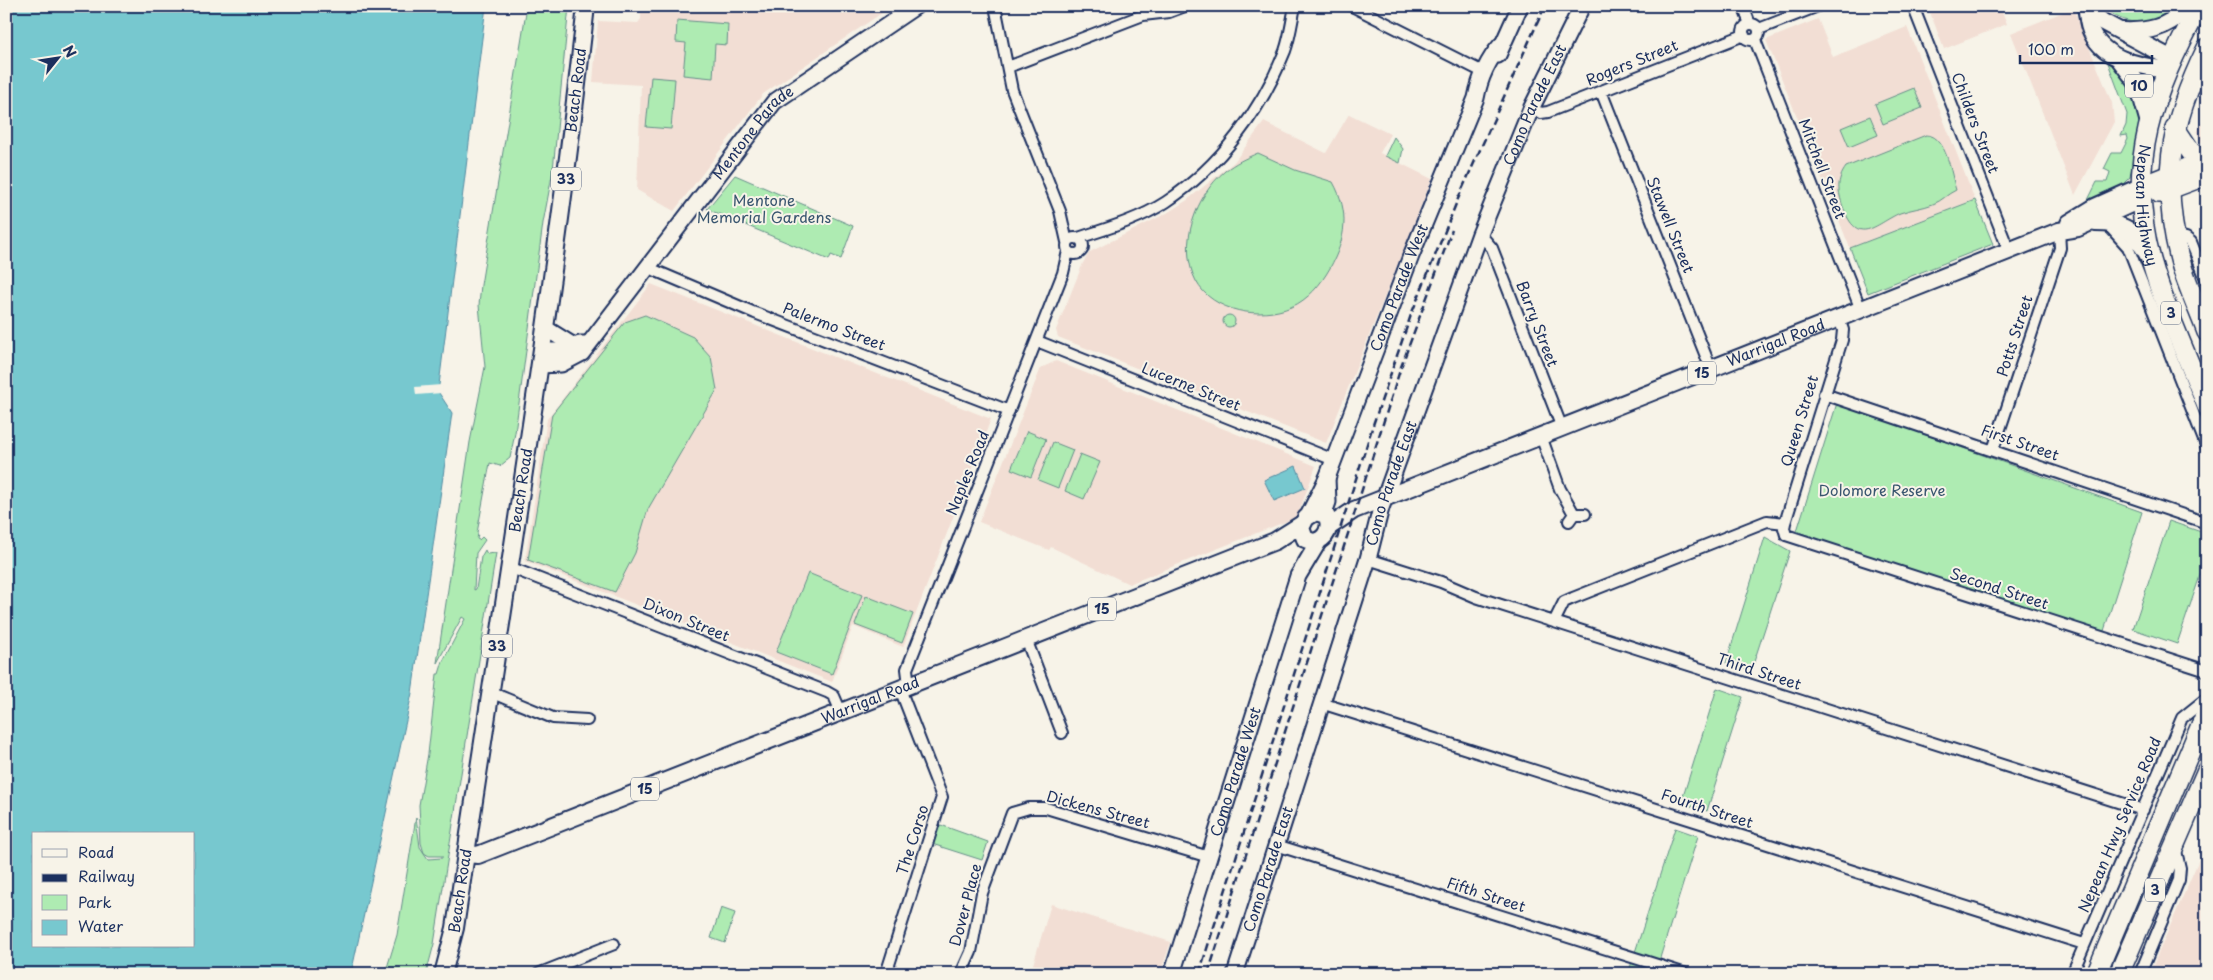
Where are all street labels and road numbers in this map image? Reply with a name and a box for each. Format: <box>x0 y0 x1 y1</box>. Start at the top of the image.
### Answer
street label: Rogers Street <box>1582 33 1681 91</box>
street label: Como Parade East <box>1496 40 1571 169</box>
street label: Beach Road <box>558 47 591 134</box>
street label: Childers Street <box>1947 69 2006 176</box>
road number: 10 <box>2125 74 2153 98</box>
street label: Mentone Parade <box>706 79 798 184</box>
street label: Mitchell Street <box>1794 115 1853 222</box>
street label: Nepean Highway <box>2131 143 2165 268</box>
road number: 33 <box>551 168 581 190</box>
street label: Stawell Street <box>1642 173 1701 276</box>
street label: Como Parade West <box>1363 220 1433 354</box>
street label: Barry Street <box>1511 277 1565 370</box>
street label: Potts Street <box>1990 292 2038 379</box>
street label: Palermo Street <box>780 295 889 356</box>
road number: 3 <box>2161 302 2181 324</box>
street label: Warrigal Road <box>1723 312 1828 371</box>
street label: Lucerne Street <box>1139 355 1244 416</box>
road number: 15 <box>1688 362 1716 384</box>
street label: Queen Street <box>1774 372 1823 469</box>
street label: Como Parade East <box>1359 417 1422 548</box>
street label: First Street <box>1978 418 2062 466</box>
street label: Naples Road <box>939 427 994 518</box>
street label: Beach Road <box>502 447 537 534</box>
street label: Second Street <box>1947 561 2052 614</box>
street label: Dixon Street <box>640 591 733 646</box>
road number: 15 <box>1088 598 1116 620</box>
road number: 33 <box>482 634 512 658</box>
street label: Third Street <box>1714 646 1805 695</box>
street label: Warrigal Road <box>818 669 923 729</box>
street label: Como Parade West <box>1203 703 1266 839</box>
street label: Nepean Hwy Service Road <box>2071 733 2166 916</box>
road number: 15 <box>631 778 659 801</box>
street label: Fourth Street <box>1659 782 1756 833</box>
street label: Dickens Street <box>1044 784 1153 833</box>
street label: The Corso <box>889 802 934 878</box>
street label: Como Parade East <box>1236 803 1298 935</box>
street label: Beach Road <box>441 847 477 934</box>
street label: Dover Place <box>942 861 987 949</box>
street label: Fifth Street <box>1444 870 1529 917</box>
road number: 3 <box>2145 878 2165 902</box>

